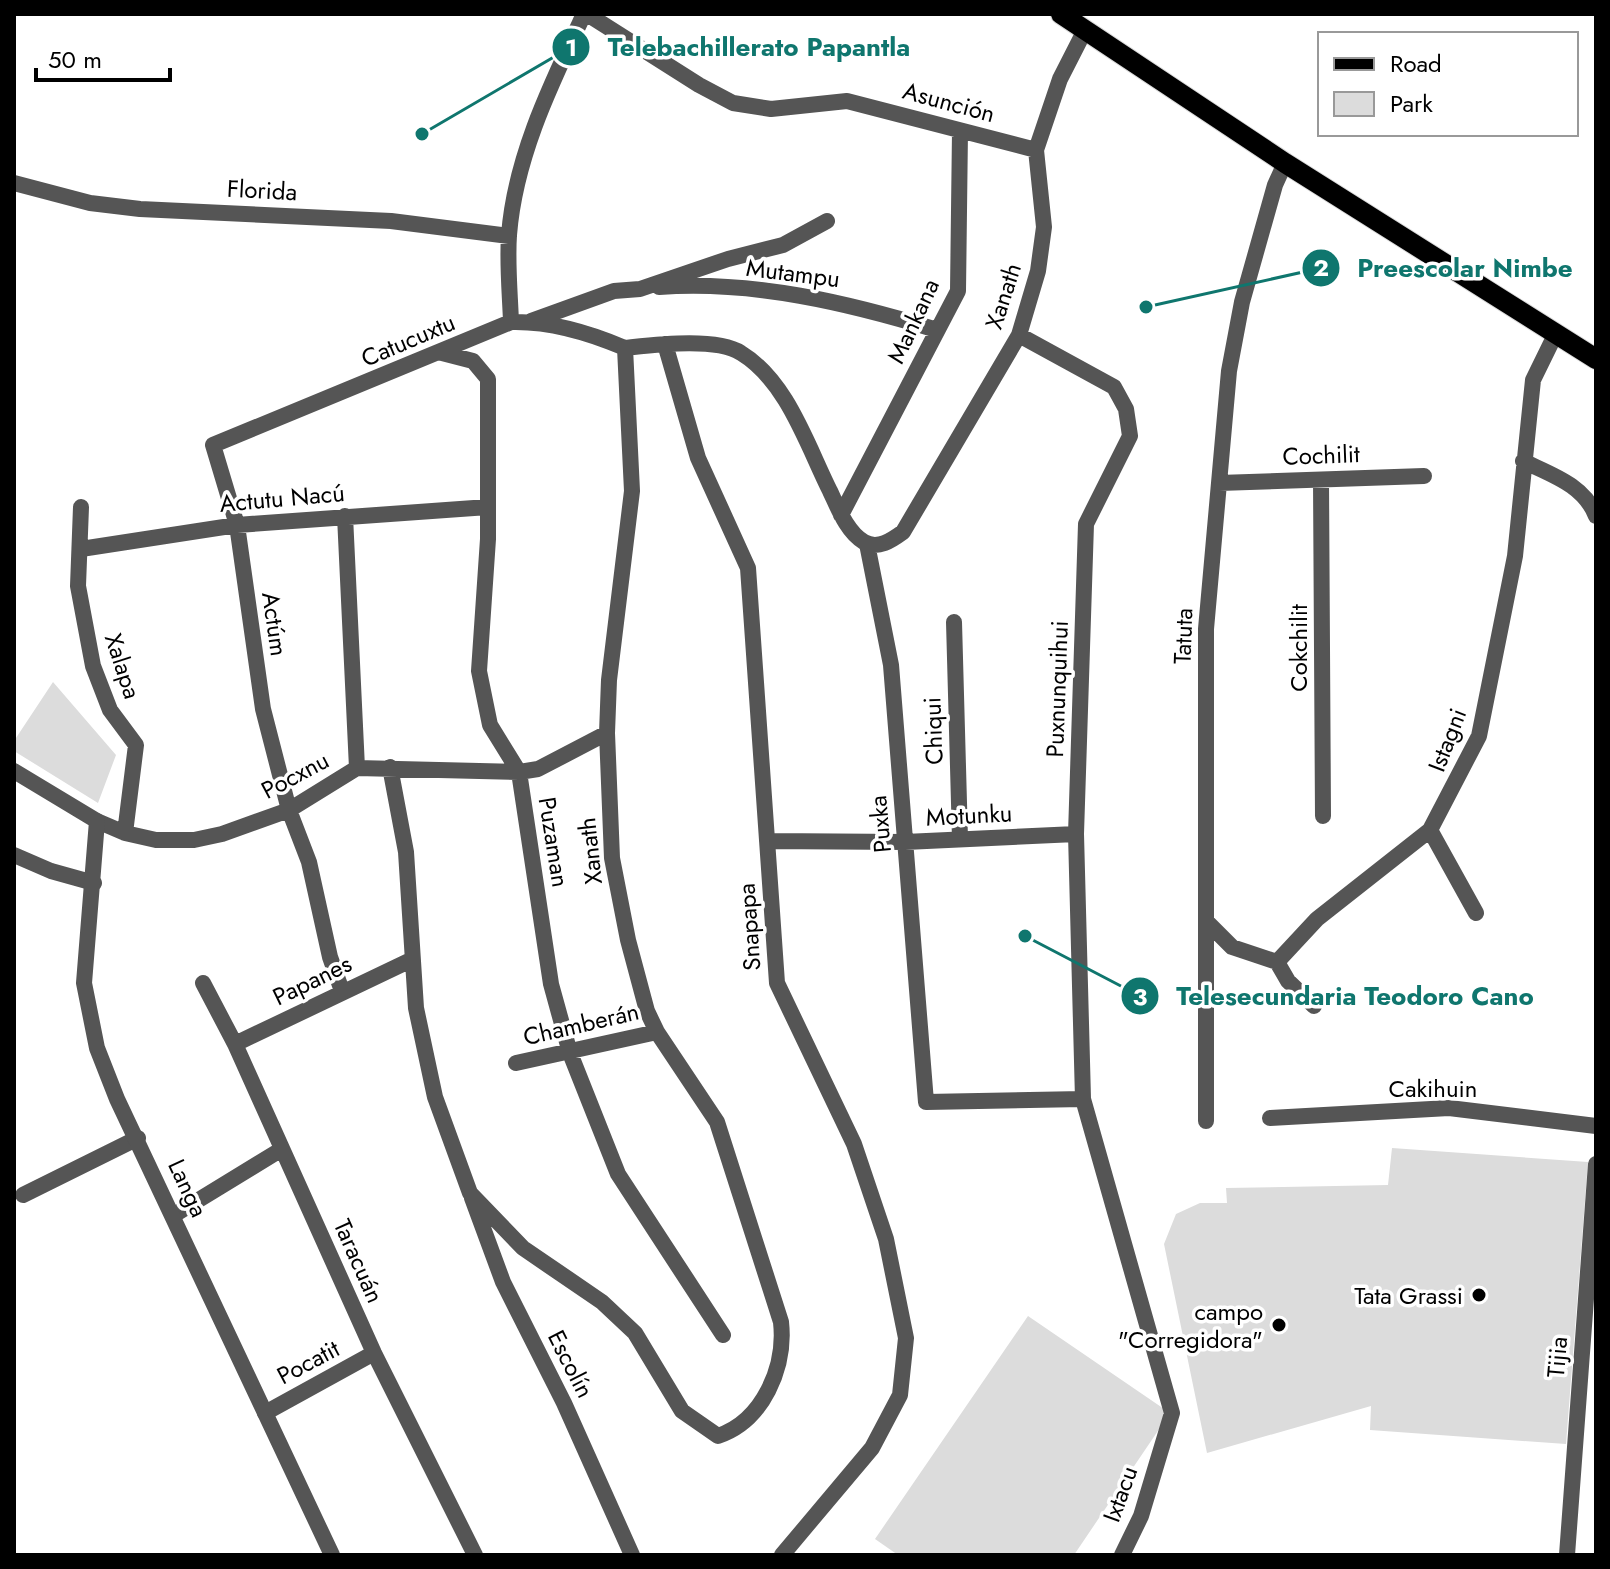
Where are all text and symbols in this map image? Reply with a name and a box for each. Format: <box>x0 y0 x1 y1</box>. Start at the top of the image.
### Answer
callout: Telebachillerato Papantla <box>551 22 926 72</box>
text: Telebachillerato Papantla <box>608 28 910 66</box>
text: 1 <box>565 30 577 65</box>
scale bar <box>36 32 170 82</box>
legend <box>1318 32 1578 136</box>
text: 50 m <box>48 42 102 77</box>
text: Road <box>1390 46 1442 81</box>
street label: Asunción <box>899 73 999 131</box>
text: Park <box>1390 86 1433 121</box>
street label: Florida <box>226 171 298 209</box>
callout: Preescolar Nimbe <box>1301 243 1588 293</box>
text: Preescolar Nimbe <box>1357 249 1573 287</box>
street label: Mutampu <box>744 250 842 296</box>
text: 2 <box>1313 250 1329 285</box>
street label: Xanath <box>976 259 1030 333</box>
street label: Mankana <box>878 273 948 369</box>
street label: Catucuxtu <box>356 305 460 375</box>
street label: Cochilit <box>1282 436 1361 474</box>
street label: Actutu Nacú <box>218 475 346 521</box>
street label: Actúm <box>253 590 297 658</box>
street label: Cokchilit <box>1281 604 1316 692</box>
street label: Tatuta <box>1165 607 1201 665</box>
street label: Puxnunquihui <box>1037 620 1077 758</box>
street label: Xalapa <box>96 629 150 703</box>
street label: Chiqui <box>914 697 952 765</box>
street label: Istagni <box>1419 703 1475 777</box>
street label: Pocxnu <box>255 743 335 807</box>
street label: Puzaman <box>530 794 578 890</box>
street label: Puxka <box>860 794 900 854</box>
street label: Motunku <box>925 795 1013 835</box>
street label: Xanath <box>569 816 611 886</box>
street label: Snapapa <box>728 882 770 972</box>
street label: Papanes <box>267 946 357 1014</box>
callout: Telesecundaria Teodoro Cano <box>1120 971 1549 1021</box>
text: Telesecundaria Teodoro Cano <box>1176 977 1534 1015</box>
text: 3 <box>1133 979 1148 1014</box>
street label: Chamberán <box>520 994 642 1054</box>
street label: Cakihuin <box>1389 1071 1477 1106</box>
street label: Langa <box>159 1153 217 1223</box>
street label: Taracuán <box>325 1214 393 1308</box>
place label: Tata Grassi <box>1354 1278 1463 1313</box>
marker: Tata Grassi <box>1470 1286 1488 1304</box>
place label: campo "Corregidora" <box>1118 1294 1263 1357</box>
marker: campo "Corregidora" <box>1270 1316 1288 1334</box>
street label: Escolín <box>539 1324 603 1404</box>
street label: Pocatit <box>271 1331 346 1393</box>
street label: Tijia <box>1538 1335 1576 1379</box>
street label: Ixtacu <box>1094 1461 1146 1527</box>

